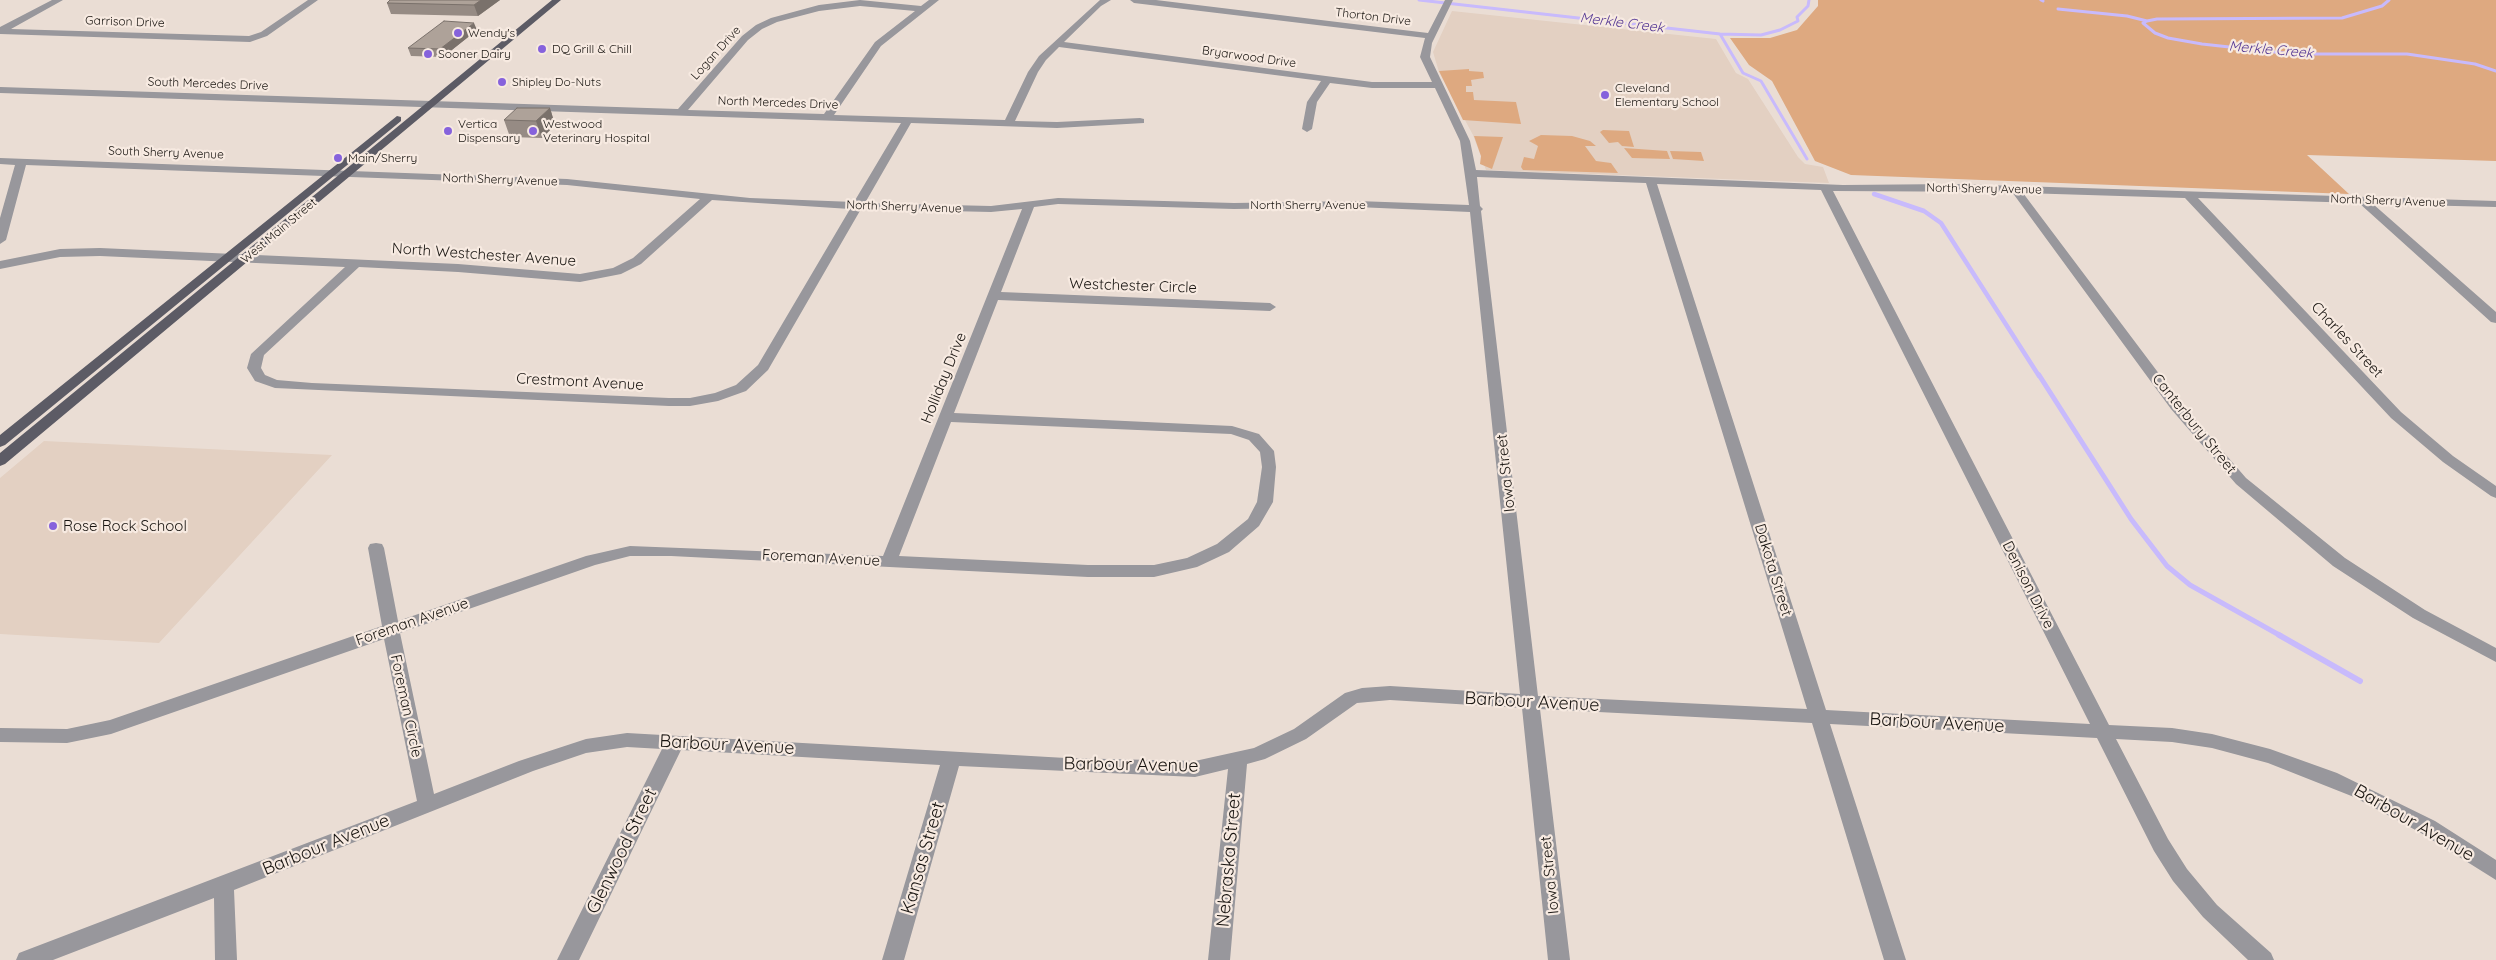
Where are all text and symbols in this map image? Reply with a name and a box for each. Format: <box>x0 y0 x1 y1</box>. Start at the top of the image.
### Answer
street label: Thorton Drive <box>1334 5 1412 29</box>
water label: Merkle Creek <box>1579 10 1665 36</box>
street label: Garrison Drive <box>85 13 165 31</box>
street label: Logan Drive <box>688 23 744 83</box>
place label: Wendy's <box>468 26 515 40</box>
marker: Wendy's <box>452 27 464 39</box>
water label: Merkle Creek <box>2228 38 2314 62</box>
place label: DQ Grill & Chill <box>552 42 632 56</box>
marker: DQ Grill & Chill <box>536 43 548 55</box>
street label: Bryarwood Drive <box>1201 43 1297 71</box>
place label: Sooner Dairy <box>438 47 511 61</box>
marker: Sooner Dairy <box>422 48 434 60</box>
street label: South Mercedes Drive <box>147 75 269 93</box>
place label: Shipley Do-Nuts <box>512 75 601 89</box>
marker: Shipley Do-Nuts <box>496 76 508 88</box>
place label: Cleveland Elementary School <box>1615 81 1719 109</box>
marker: Cleveland Elementary School <box>1599 89 1611 101</box>
street label: North Mercedes Drive <box>717 94 839 112</box>
place label: Vertica Dispensary <box>458 117 520 145</box>
place label: Westwood Veterinary Hospital <box>543 117 650 145</box>
marker: Vertica Dispensary <box>442 125 454 137</box>
marker: Westwood Veterinary Hospital <box>527 125 539 137</box>
street label: South Sherry Avenue <box>108 144 224 162</box>
place label: Main/Sherry <box>348 151 417 165</box>
marker: Main/Sherry <box>332 152 344 164</box>
street label: North Sherry Avenue <box>442 171 558 189</box>
street label: North Sherry Avenue <box>1926 181 2042 197</box>
street label: North Sherry Avenue <box>2330 192 2446 210</box>
street label: West Main Street <box>238 195 320 267</box>
street label: North Sherry Avenue <box>846 198 962 216</box>
street label: North Sherry Avenue <box>1250 198 1366 212</box>
street label: North Westchester Avenue <box>391 240 577 270</box>
street label: Westchester Circle <box>1069 275 1197 297</box>
street label: Charles Street <box>2307 298 2387 382</box>
street label: Holliday Drive <box>918 330 970 426</box>
street label: Crestmont Avenue <box>516 370 644 394</box>
street label: Canterbury Street <box>2148 370 2240 478</box>
street label: Iowa Street <box>1493 433 1519 513</box>
place label: Rose Rock School <box>63 517 187 535</box>
marker: Rose Rock School <box>47 520 59 532</box>
street label: Dakota Street <box>1750 522 1796 618</box>
street label: Denison Drive <box>1998 538 2058 632</box>
street label: Foreman Avenue <box>762 546 880 570</box>
street label: Foreman Avenue <box>353 594 471 650</box>
street label: Foreman Circle <box>386 653 426 759</box>
street label: Barbour Avenue <box>1464 688 1600 716</box>
street label: Barbour Avenue <box>1869 709 2005 737</box>
street label: Barbour Avenue <box>659 731 795 759</box>
street label: Barbour Avenue <box>1063 753 1199 777</box>
street label: Barbour Avenue <box>2350 780 2478 866</box>
street label: Glenwood Street <box>582 785 662 917</box>
street label: Nebraska Street <box>1212 792 1246 928</box>
street label: Kansas Street <box>897 800 949 916</box>
street label: Barbour Avenue <box>259 810 393 880</box>
street label: Iowa Street <box>1537 835 1563 915</box>

